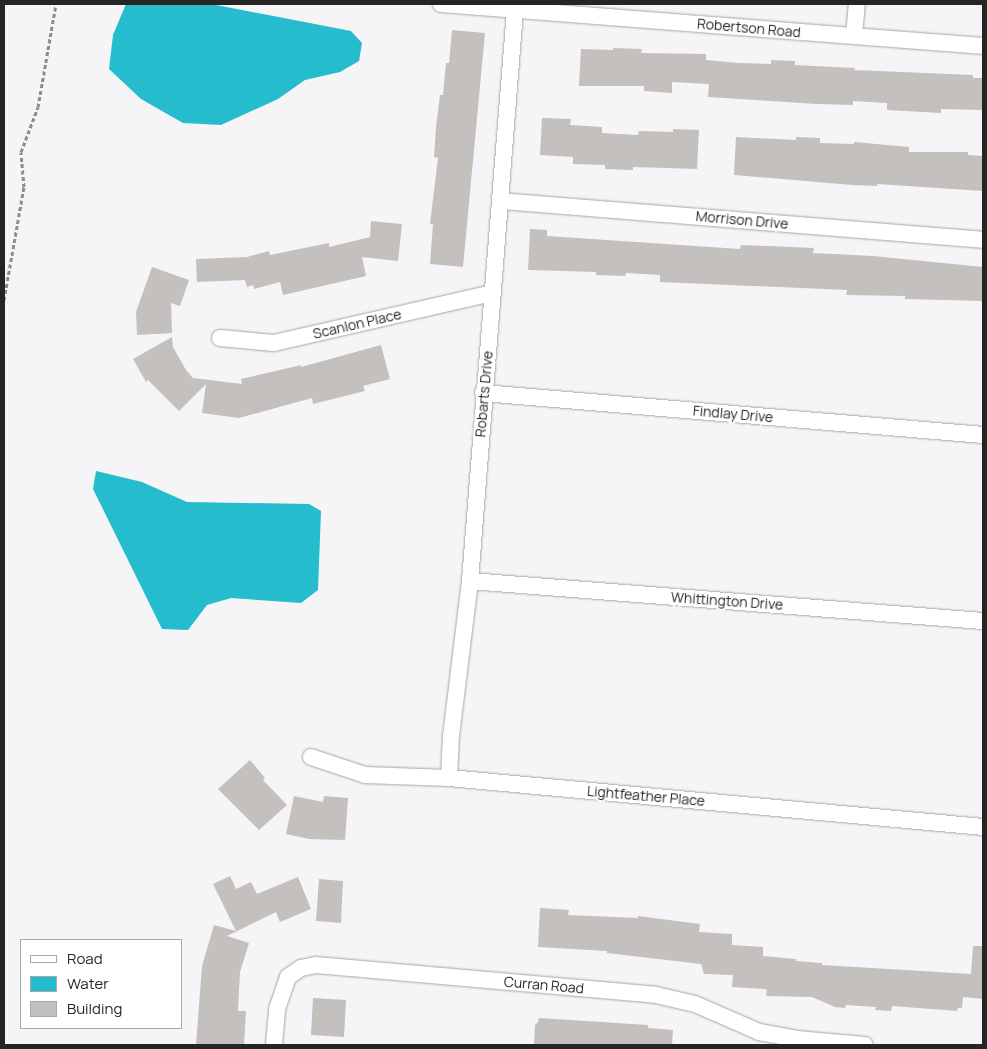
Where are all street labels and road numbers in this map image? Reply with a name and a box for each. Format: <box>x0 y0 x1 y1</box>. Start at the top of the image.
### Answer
street label: Robertson Road <box>696 15 802 41</box>
street label: Morrison Drive <box>695 208 789 232</box>
street label: Scanlon Place <box>311 306 403 342</box>
street label: Robarts Drive <box>472 350 496 438</box>
street label: Findlay Drive <box>692 402 774 426</box>
street label: Whittington Drive <box>670 589 784 613</box>
street label: Lightfeather Place <box>586 782 706 810</box>
street label: Curran Road <box>503 973 585 997</box>

